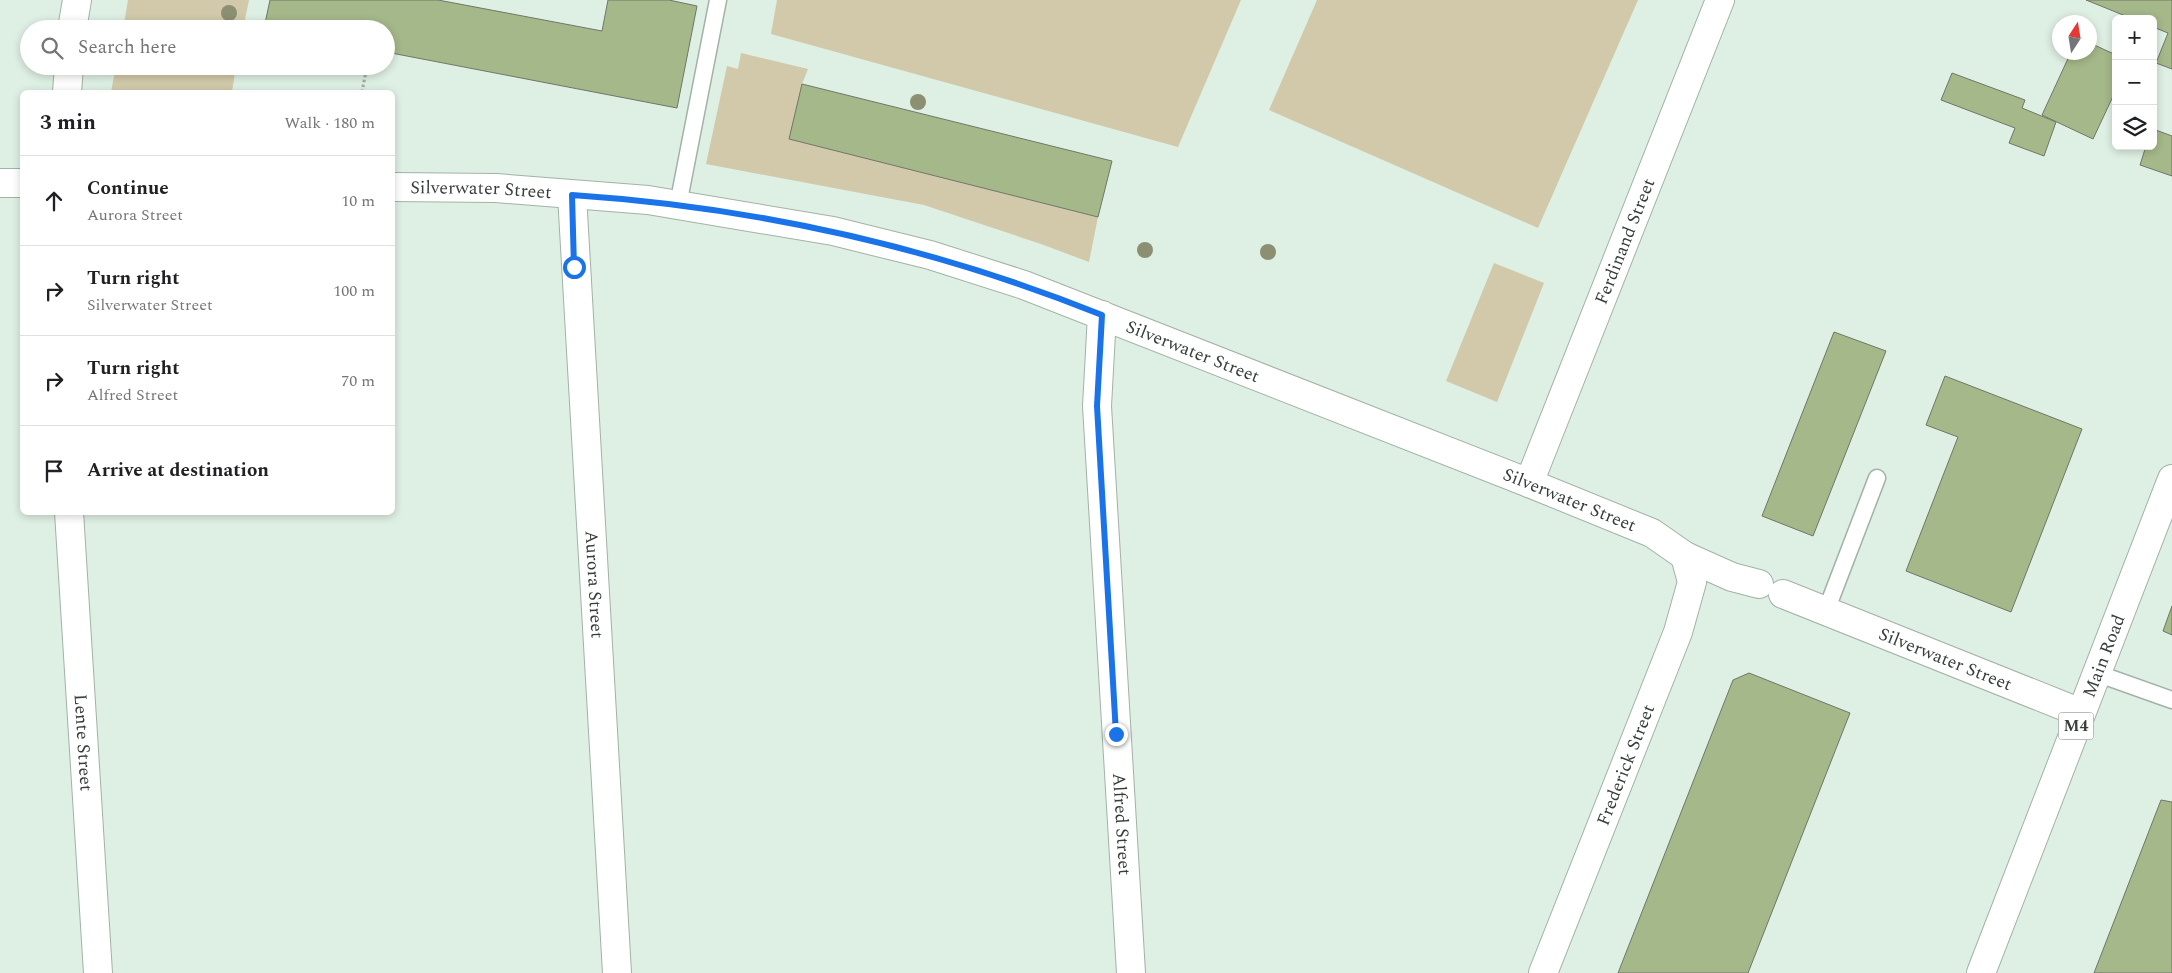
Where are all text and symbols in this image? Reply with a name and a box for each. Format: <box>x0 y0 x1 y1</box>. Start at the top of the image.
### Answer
north arrow <box>2052 15 2097 60</box>
map controls <box>2112 15 2157 150</box>
button: + <box>2112 15 2157 60</box>
search box <box>20 20 395 75</box>
text: Search here <box>78 33 177 62</box>
icon: search <box>38 34 66 62</box>
button: − <box>2112 60 2157 105</box>
button: layers <box>2112 105 2157 150</box>
text: 3 min <box>40 107 96 139</box>
text: Walk · 180 m <box>284 111 375 135</box>
text: Continue <box>87 174 169 203</box>
street label: Silverwater Street <box>410 174 553 206</box>
street label: Ferdinand Street <box>1587 174 1662 308</box>
icon: ahead <box>40 187 68 215</box>
text: 10 m <box>341 189 375 213</box>
text: Aurora Street <box>87 203 183 227</box>
route start <box>563 256 586 279</box>
text: Turn right <box>87 264 180 293</box>
icon: right <box>40 277 68 305</box>
text: 100 m <box>333 279 375 303</box>
text: Silverwater Street <box>87 293 213 317</box>
street label: Silverwater Street <box>1122 313 1264 390</box>
text: Turn right <box>87 354 180 383</box>
icon: right <box>40 367 68 395</box>
text: 70 m <box>341 369 375 393</box>
text: Alfred Street <box>87 383 178 407</box>
text: Arrive at destination <box>87 456 269 485</box>
icon: arrive <box>40 457 68 485</box>
street label: Silverwater Street <box>1499 461 1640 539</box>
street label: Aurora Street <box>578 530 611 639</box>
street label: Main Road <box>2075 610 2132 701</box>
street label: Silverwater Street <box>1875 620 2016 698</box>
street label: Lente Street <box>67 693 100 792</box>
street label: Frederick Street <box>1589 700 1662 829</box>
road number: M4 <box>2058 712 2094 739</box>
route end <box>1105 723 1128 746</box>
street label: Alfred Street <box>1106 772 1139 876</box>

